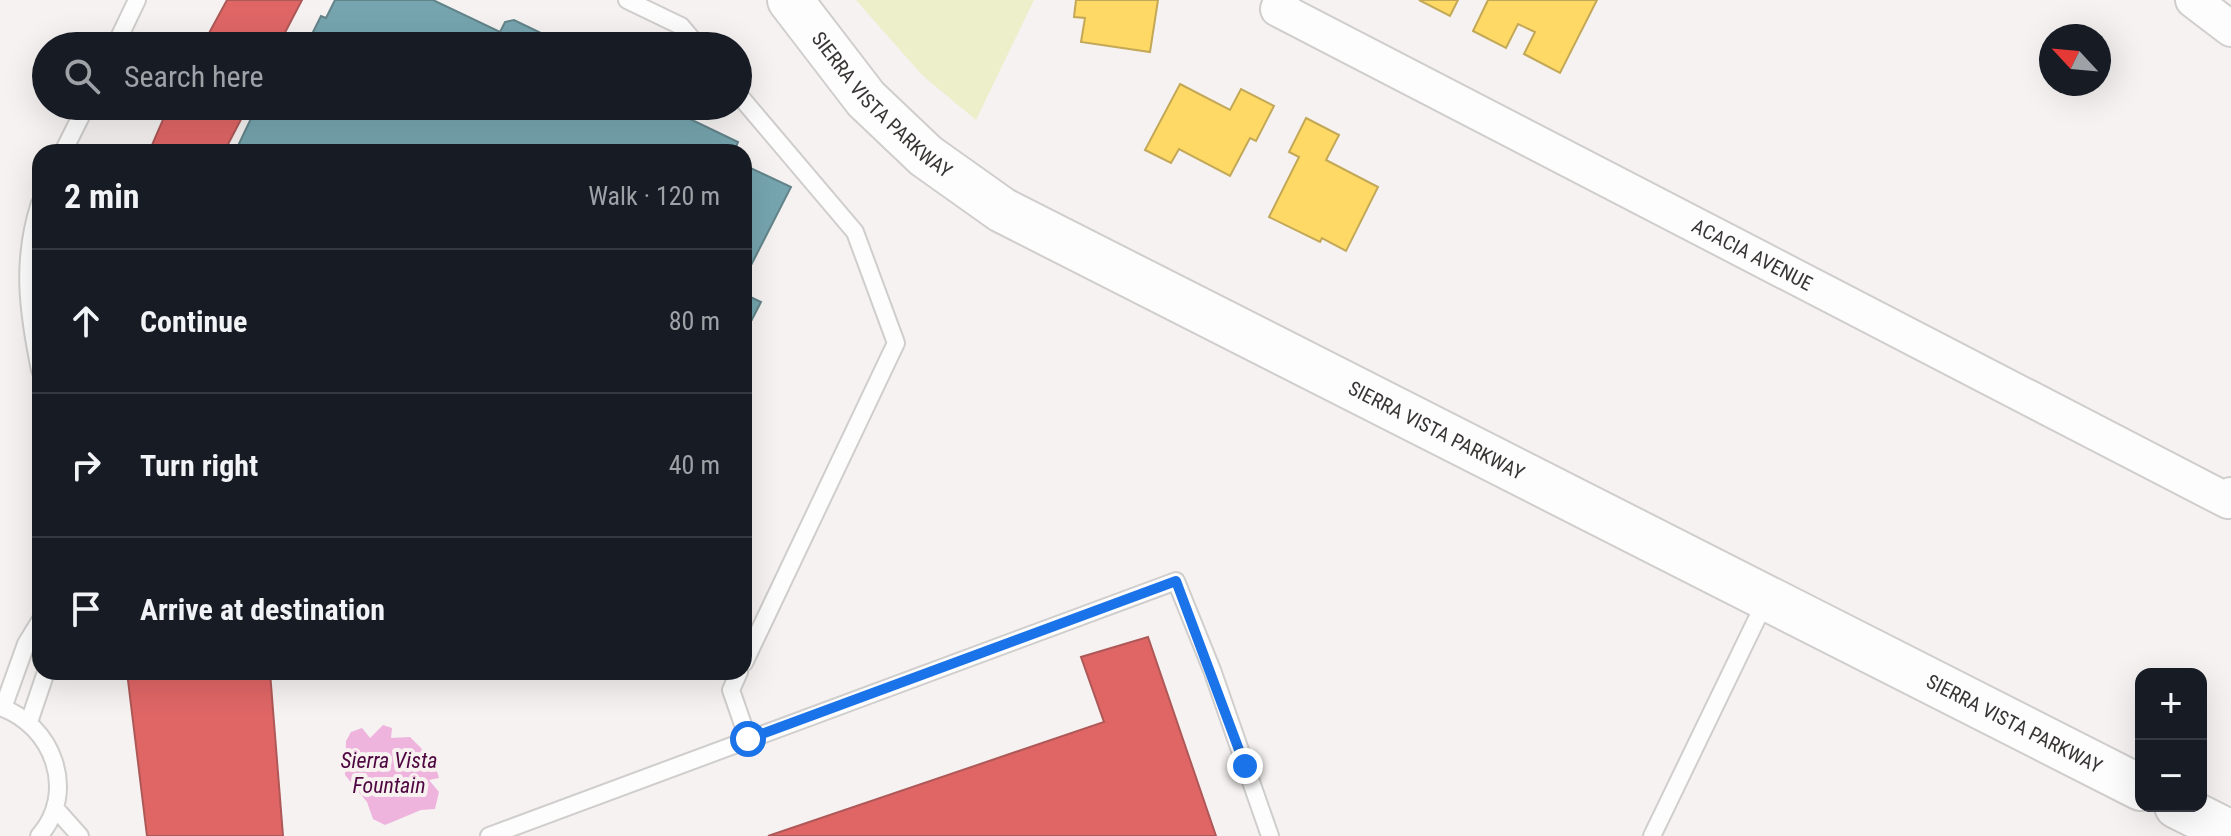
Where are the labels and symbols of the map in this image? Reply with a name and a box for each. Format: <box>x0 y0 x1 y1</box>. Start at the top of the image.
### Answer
north arrow <box>2039 24 2111 96</box>
street label: SIERRA VISTA PARKWAY <box>807 27 957 183</box>
street label: ACACIA AVENUE <box>1688 214 1817 296</box>
street label: SIERRA VISTA PARKWAY <box>1345 376 1529 485</box>
street label: SIERRA VISTA PARKWAY <box>1922 669 2107 779</box>
route start <box>730 721 766 757</box>
water label: Sierra Vista Fountain <box>341 748 437 798</box>
route end <box>1227 748 1263 784</box>

